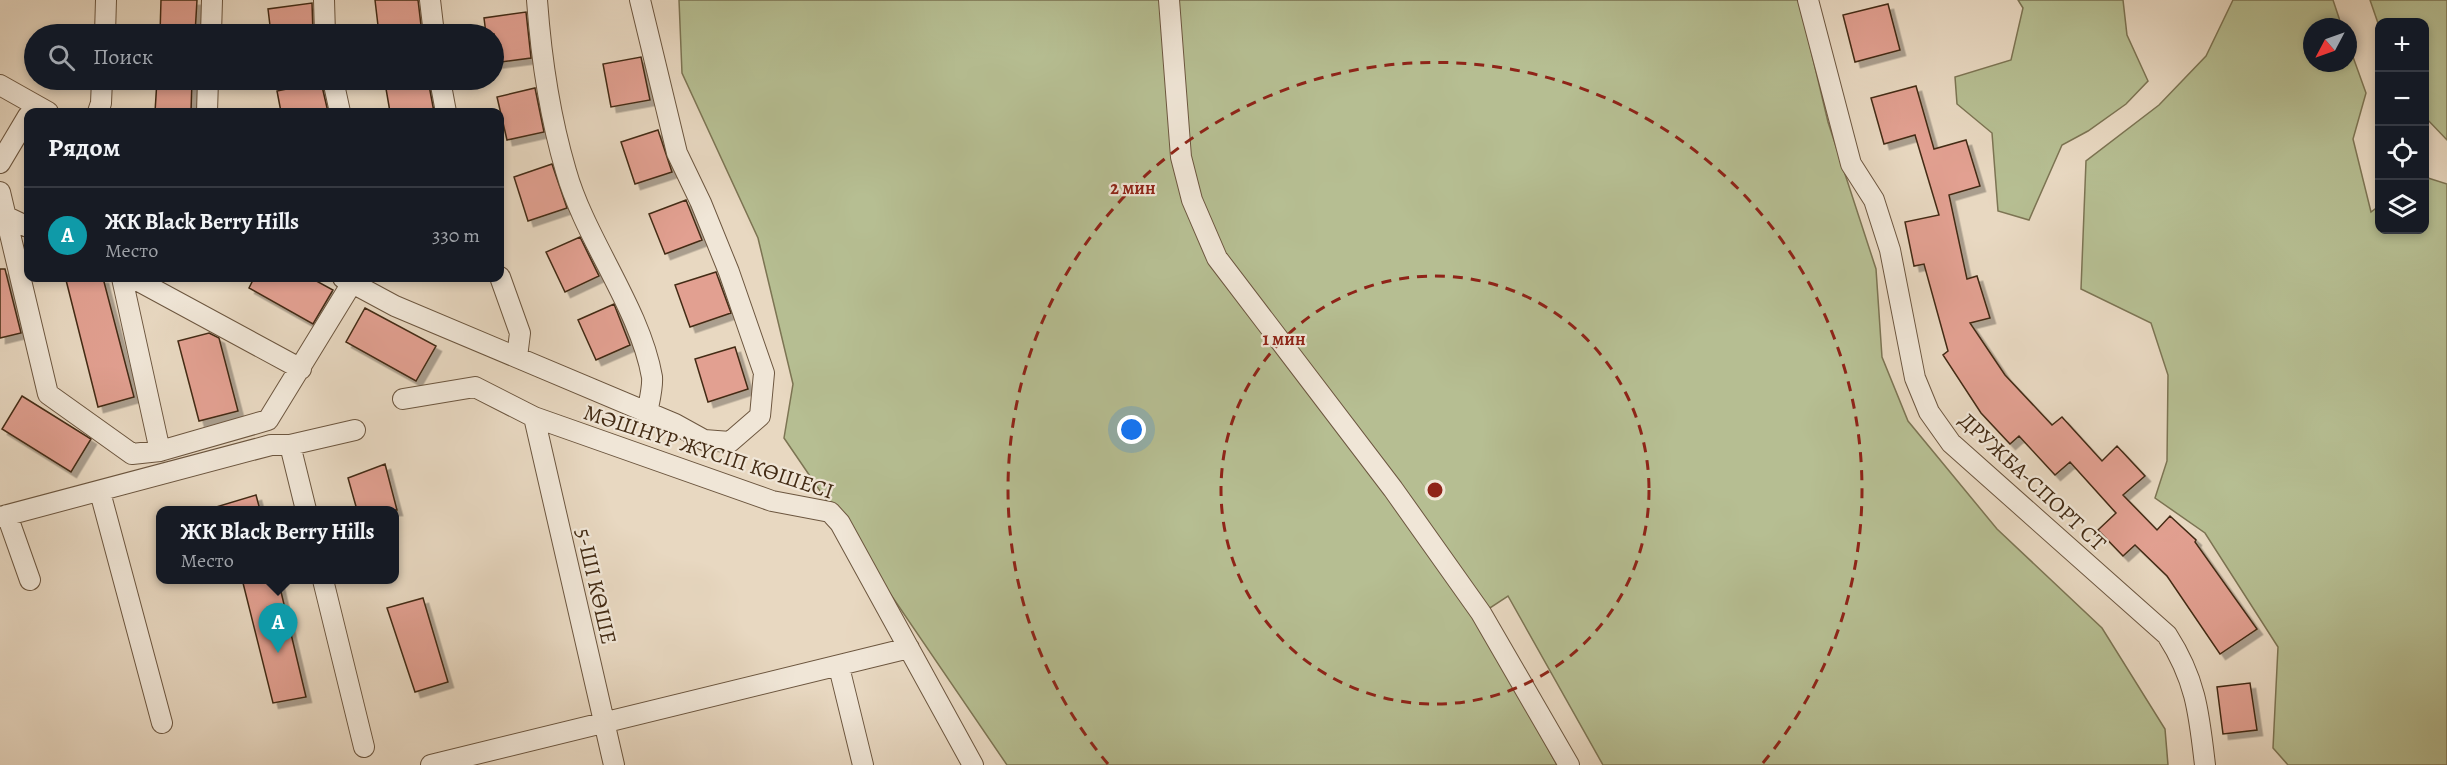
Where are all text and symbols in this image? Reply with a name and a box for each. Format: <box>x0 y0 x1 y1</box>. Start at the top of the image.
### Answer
north arrow <box>2303 18 2357 72</box>
map controls <box>2375 18 2429 234</box>
button: + <box>2375 18 2429 72</box>
search box <box>24 24 504 90</box>
icon: search <box>45 41 78 74</box>
text: Поиск <box>93 42 153 72</box>
button: − <box>2375 72 2429 126</box>
button: locate <box>2375 126 2429 180</box>
text: Рядом <box>48 130 120 165</box>
text: 2 мин <box>1110 176 1156 200</box>
button: layers <box>2375 180 2429 234</box>
text: ЖК Black Berry Hills <box>105 207 299 237</box>
text: A <box>61 222 74 249</box>
text: 330 m <box>432 222 480 249</box>
text: Место <box>105 237 158 264</box>
text: 1 мин <box>1262 327 1306 351</box>
street label: МӘШHҮР ЖҮСІП КӨШЕСІ <box>580 397 838 507</box>
street label: ДРУЖБА-СПОРТ СТ <box>1952 406 2112 558</box>
your location <box>1117 415 1146 444</box>
centre of rings <box>1425 480 1445 500</box>
popup <box>156 506 399 584</box>
text: ЖК Black Berry Hills <box>180 517 375 547</box>
street label: 5-ШІ КӨШЕ <box>568 525 624 647</box>
text: Место <box>180 547 234 574</box>
pin: A <box>258 604 298 653</box>

